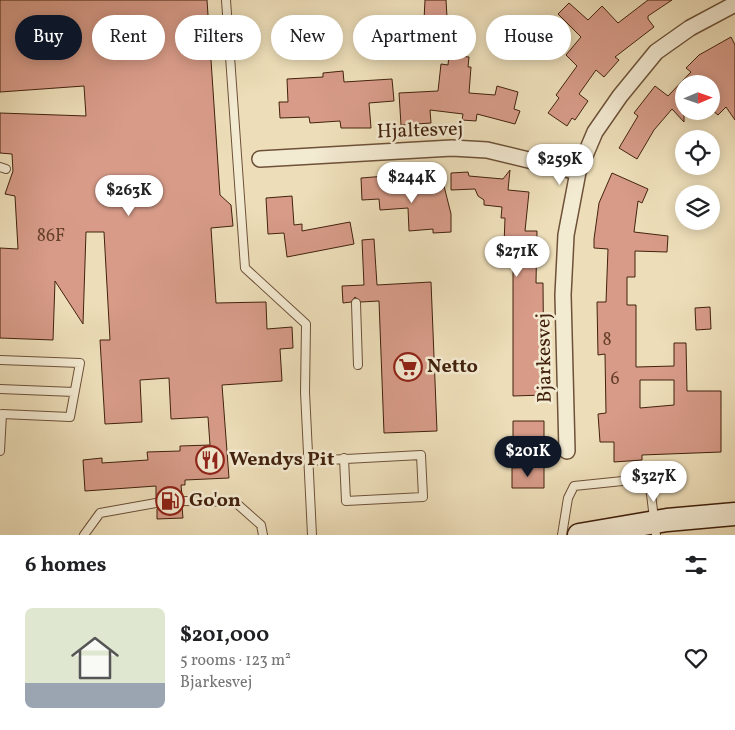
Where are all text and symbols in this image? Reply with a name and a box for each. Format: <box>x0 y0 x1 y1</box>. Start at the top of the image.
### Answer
chip: Buy <box>15 15 82 60</box>
chip: Rent <box>92 15 165 60</box>
chip: Filters <box>175 15 261 60</box>
chip: New <box>271 15 343 60</box>
chip: Apartment <box>353 15 476 60</box>
chip: House <box>486 15 571 60</box>
north arrow <box>675 75 720 120</box>
map controls <box>675 75 720 230</box>
street label: Hjaltesvej <box>376 115 464 147</box>
button: locate <box>675 130 720 175</box>
pin: $259K <box>525 144 595 186</box>
text: $259K <box>537 149 583 171</box>
pin: $244K <box>377 162 447 204</box>
text: $244K <box>388 167 436 189</box>
pin: $263K <box>94 174 164 217</box>
text: $263K <box>106 180 152 202</box>
button: layers <box>675 185 720 230</box>
house number: 86F <box>37 224 65 249</box>
pin: $271K <box>482 236 552 278</box>
text: $271K <box>496 241 538 263</box>
street label: Bjarkesvej <box>530 313 560 403</box>
house number: 8 <box>602 328 612 353</box>
supermarket icon: Netto <box>393 352 423 382</box>
place label: Netto <box>427 353 478 381</box>
house number: 6 <box>610 367 620 392</box>
pin: $201K <box>493 436 563 478</box>
text: $201K <box>505 441 551 463</box>
restaurant icon: Wendys Pit <box>195 445 225 475</box>
place label: Wendys Pit <box>229 446 335 474</box>
pin: $327K <box>619 460 689 503</box>
text: $327K <box>632 466 676 488</box>
fuel station icon: Go'on <box>155 486 185 516</box>
place label: Go'on <box>189 487 241 515</box>
text: 6 homes <box>25 551 106 580</box>
icon: filters <box>682 551 710 579</box>
text: $201,000 <box>180 621 269 650</box>
icon: home <box>65 628 125 688</box>
icon: heart <box>682 644 710 672</box>
text: 5 rooms · 123 m² <box>180 650 291 672</box>
text: Bjarkesvej <box>180 672 252 694</box>

